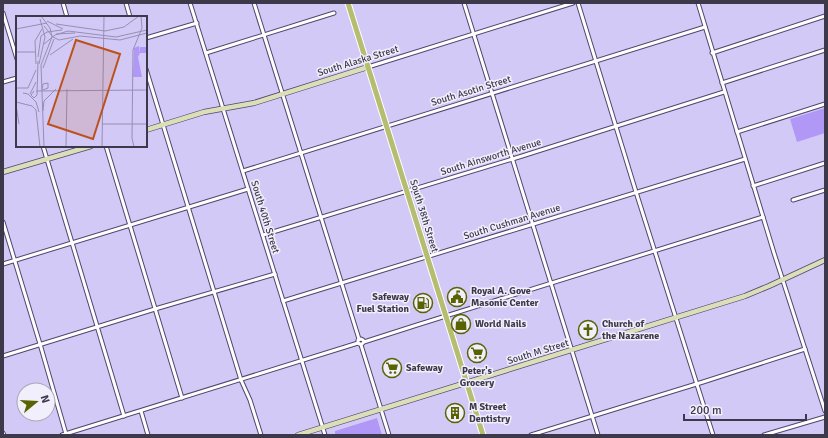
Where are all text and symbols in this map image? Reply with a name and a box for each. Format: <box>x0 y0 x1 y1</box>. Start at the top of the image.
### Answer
inset map <box>16 16 147 147</box>
street label: South Alaska Street <box>316 43 400 79</box>
street label: South Asotin Street <box>430 73 513 109</box>
street label: South Ainsworth Avenue <box>439 136 543 178</box>
street label: South 38th Street <box>407 178 441 254</box>
street label: South 40th Street <box>248 179 282 255</box>
street label: South Cushman Avenue <box>462 202 562 242</box>
place label: Royal A. Gove Masonic Center <box>471 285 539 309</box>
public building icon: Royal A. Gove Masonic Center <box>446 286 468 308</box>
place label: Safeway Fuel Station <box>356 291 410 315</box>
fuel station icon: Safeway Fuel Station <box>412 292 434 314</box>
shop icon: World Nails <box>450 313 472 335</box>
place label: World Nails <box>475 318 527 330</box>
place label: Church of the Nazarene <box>601 318 659 342</box>
church icon: Church of the Nazarene <box>577 319 599 341</box>
street label: South M Street <box>506 337 571 367</box>
supermarket icon: Peter's Grocery <box>466 342 488 364</box>
supermarket icon: Safeway <box>381 357 403 379</box>
place label: Safeway <box>406 362 443 374</box>
place label: Peter's Grocery <box>460 365 494 389</box>
north arrow <box>16 382 56 422</box>
text: N <box>38 393 52 405</box>
scale bar <box>684 396 806 422</box>
place label: M Street Dentistry <box>469 401 510 425</box>
building icon: M Street Dentistry <box>444 402 466 424</box>
text: 200 m <box>690 403 722 418</box>

